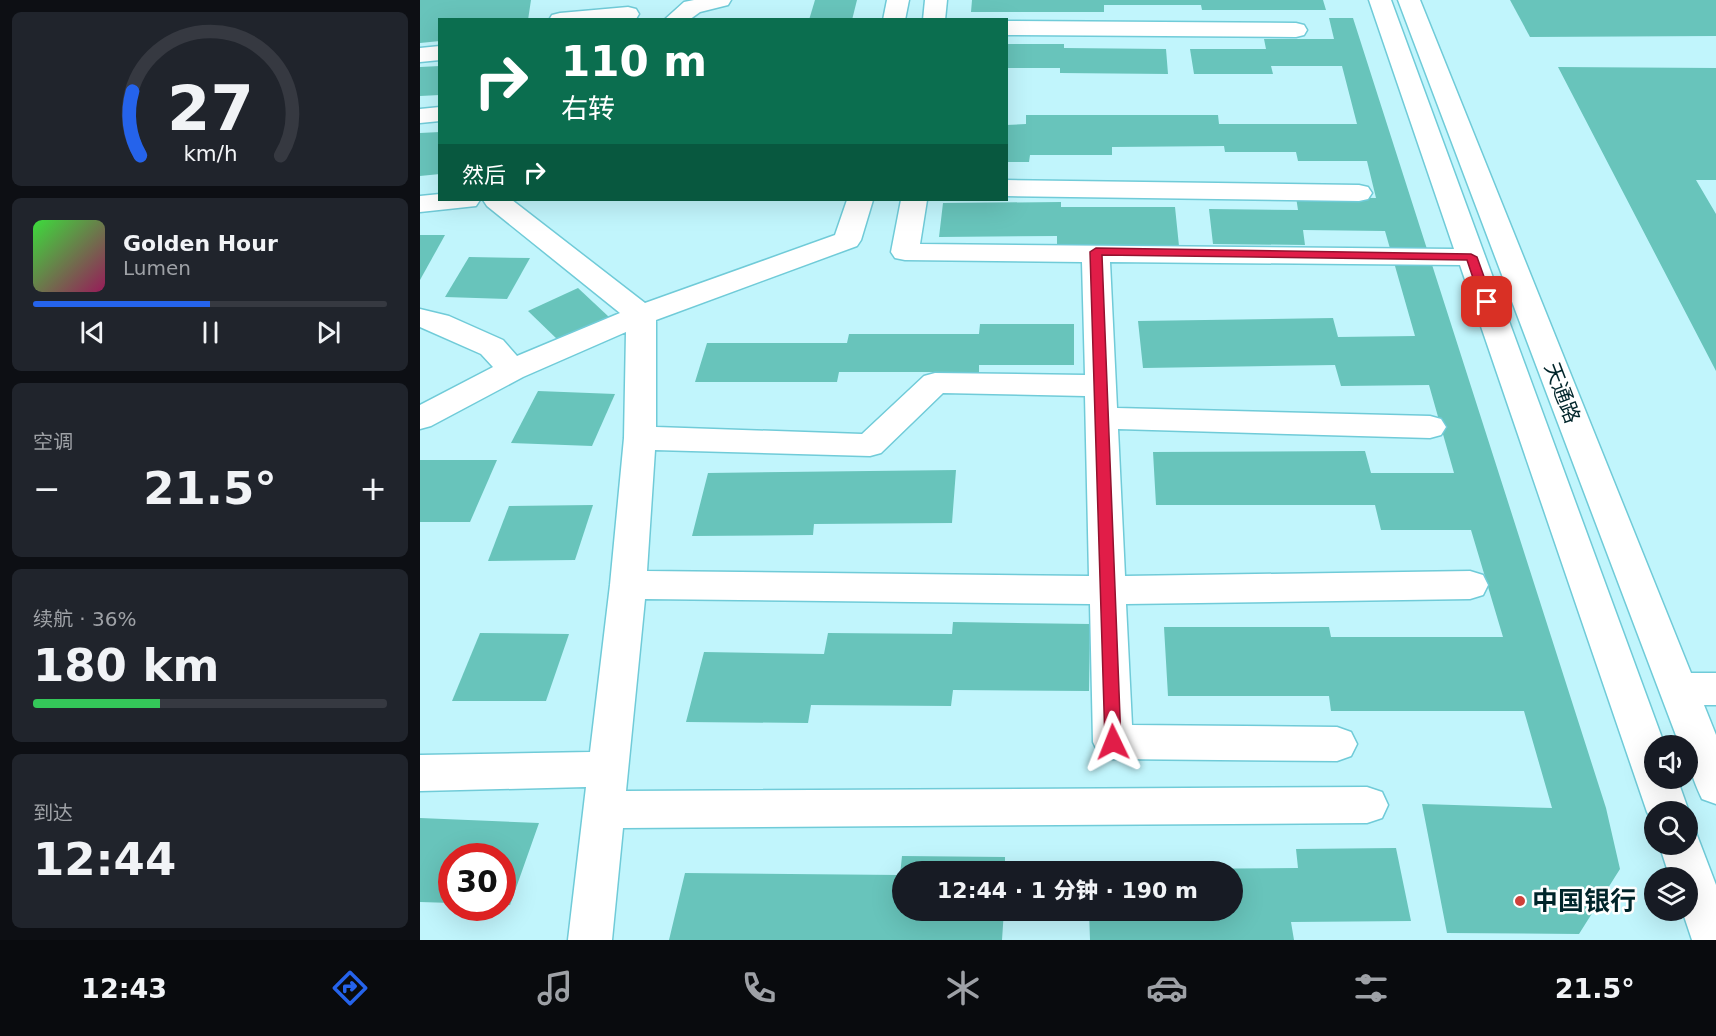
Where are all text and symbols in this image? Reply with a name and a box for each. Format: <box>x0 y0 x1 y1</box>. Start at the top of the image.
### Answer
text: 110 m <box>561 37 707 86</box>
icon: right <box>462 42 540 120</box>
text: 27 <box>167 72 253 145</box>
text: 右转 <box>561 93 615 124</box>
text: km/h <box>183 141 237 166</box>
icon: right <box>518 156 551 189</box>
text: 然后 <box>462 163 506 188</box>
text: Golden Hour <box>123 231 278 256</box>
text: Lumen <box>123 256 191 280</box>
pin <box>1461 276 1512 327</box>
icon: arrive <box>1470 285 1503 318</box>
icon: previous <box>76 316 109 349</box>
icon: pause <box>194 316 227 349</box>
icon: next <box>312 316 345 349</box>
street label: 天通路 <box>1540 359 1584 427</box>
text: 空调 <box>33 430 73 454</box>
text: 21.5° <box>143 462 277 515</box>
text: − <box>33 469 61 508</box>
text: + <box>359 469 387 508</box>
text: 续航 · 36% <box>33 607 137 631</box>
text: 180 km <box>33 639 219 692</box>
position arrow <box>1081 710 1145 774</box>
map controls <box>1644 735 1698 921</box>
button: sound <box>1644 735 1698 789</box>
text: 到达 <box>33 801 73 825</box>
button: search <box>1644 801 1698 855</box>
text: 12:44 <box>33 833 176 886</box>
speed limit sign: 30 <box>438 843 516 921</box>
button: layers <box>1644 867 1698 921</box>
text: 12:44 · 1 分钟 · 190 m <box>937 878 1198 903</box>
place label: 中国银行 <box>1532 886 1636 916</box>
marker: 中国银行 <box>1513 894 1527 908</box>
icon: directions <box>329 967 371 1009</box>
icon: music <box>534 967 576 1009</box>
icon: phone <box>738 967 780 1009</box>
icon: climate <box>942 967 984 1009</box>
icon: car <box>1146 967 1188 1009</box>
icon: filters <box>1350 967 1392 1009</box>
text: 12:43 <box>81 973 167 1004</box>
text: 21.5° <box>1555 973 1635 1004</box>

